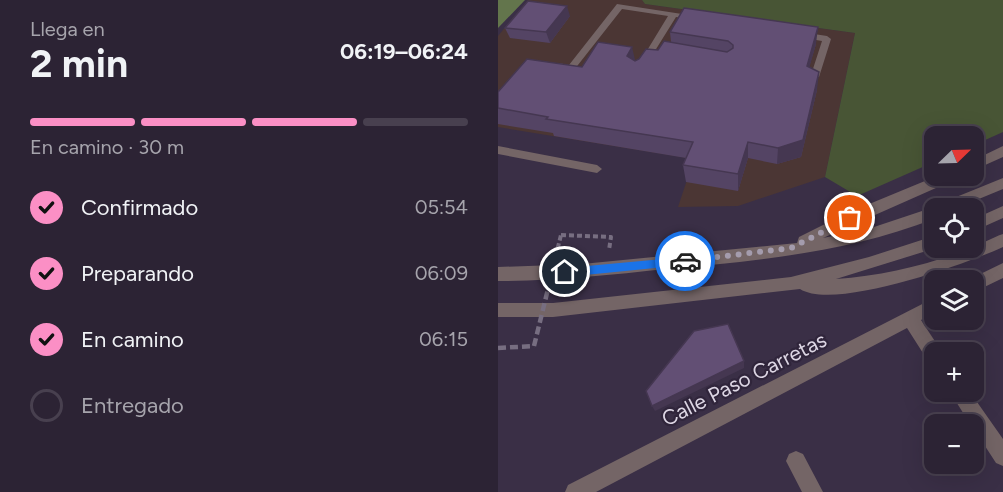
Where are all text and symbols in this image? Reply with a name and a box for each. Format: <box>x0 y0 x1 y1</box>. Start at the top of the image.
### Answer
text: Llega en <box>30 17 105 41</box>
text: 06:19–06:24 <box>340 38 468 65</box>
text: 2 min <box>30 40 128 87</box>
north arrow <box>924 126 984 186</box>
map controls <box>924 126 984 474</box>
text: En camino · 30 m <box>30 135 184 159</box>
icon: check <box>30 191 63 224</box>
pin <box>824 192 875 243</box>
text: Confirmado <box>81 194 198 221</box>
text: 05:54 <box>415 195 468 219</box>
button: locate <box>924 198 984 258</box>
icon: bag <box>833 201 866 234</box>
courier <box>655 231 715 291</box>
icon: car <box>669 245 702 278</box>
pin <box>539 246 590 297</box>
icon: home <box>548 255 581 288</box>
icon: check <box>30 257 63 290</box>
text: Preparando <box>81 260 194 287</box>
text: 06:09 <box>415 261 468 285</box>
button: layers <box>924 270 984 330</box>
icon: check <box>30 323 63 356</box>
text: En camino <box>81 326 184 353</box>
text: 06:15 <box>419 327 468 351</box>
street label: Calle Paso Carretas <box>657 327 831 431</box>
button: + <box>924 342 984 402</box>
text: Entregado <box>81 392 184 419</box>
button: − <box>924 414 984 474</box>

